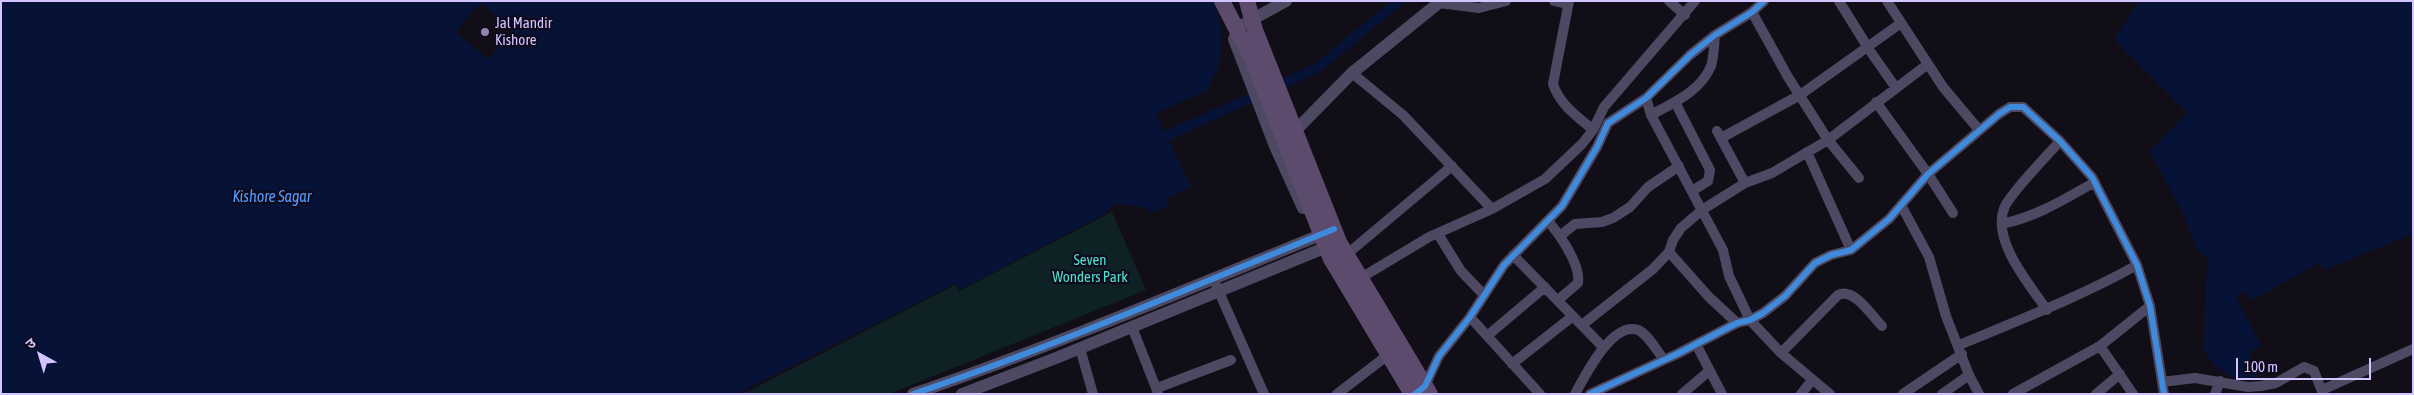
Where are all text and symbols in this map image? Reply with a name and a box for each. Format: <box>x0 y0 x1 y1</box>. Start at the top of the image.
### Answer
place label: Jal Mandir Kishore <box>495 14 552 49</box>
marker: Jal Mandir Kishore <box>479 26 491 38</box>
water label: Kishore Sagar <box>233 187 311 207</box>
park label: Seven Wonders Park <box>1052 251 1128 286</box>
north arrow <box>15 330 65 380</box>
text: उ <box>22 335 39 352</box>
scale bar <box>2239 348 2374 380</box>
text: 100 m <box>2244 358 2278 375</box>

